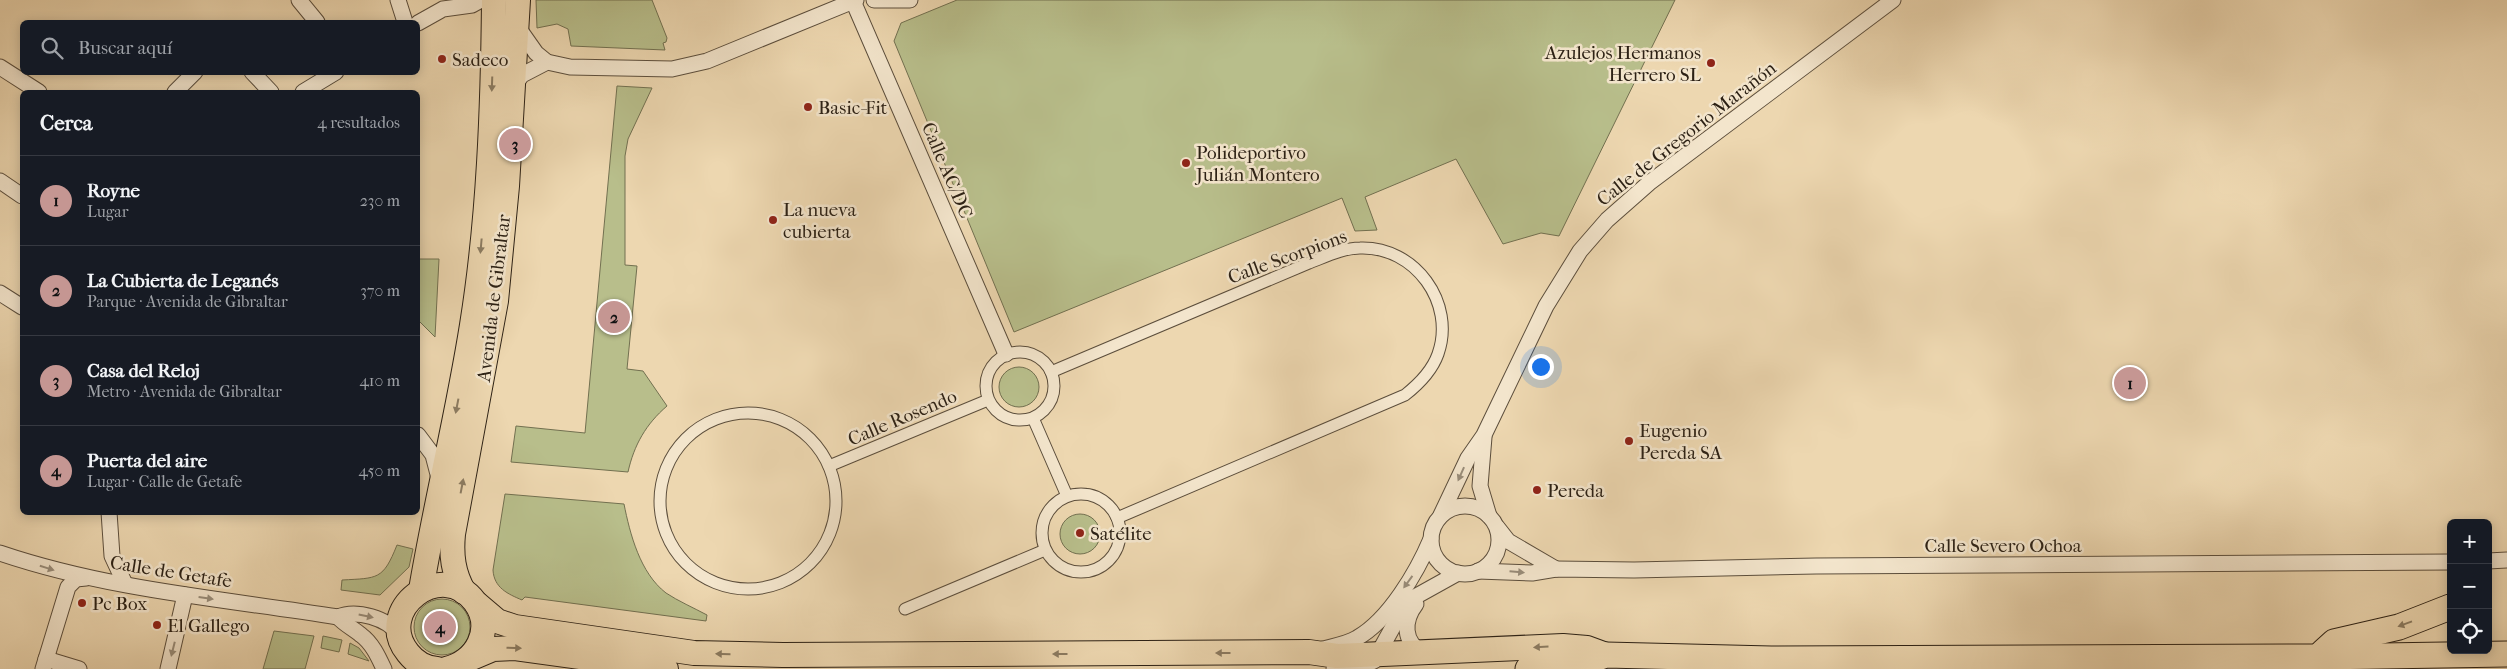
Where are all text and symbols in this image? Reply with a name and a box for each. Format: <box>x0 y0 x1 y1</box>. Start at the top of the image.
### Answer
search box <box>20 20 420 75</box>
icon: search <box>38 34 66 62</box>
text: Buscar aquí <box>78 37 172 59</box>
place label: Azulejos Hermanos Herrero SL <box>1544 42 1702 86</box>
place label: Sadeco <box>452 49 509 71</box>
marker: Sadeco <box>436 53 448 65</box>
street label: Calle de Gregorio Marañón <box>1593 57 1781 211</box>
marker: Azulejos Hermanos Herrero SL <box>1705 57 1717 69</box>
one-way arrow <box>488 76 496 92</box>
place label: Basic-Fit <box>818 97 888 119</box>
marker: Basic-Fit <box>802 101 814 113</box>
text: Cerca <box>40 111 92 135</box>
text: 4 resultados <box>317 113 400 132</box>
street label: Calle AC/DC <box>917 119 977 222</box>
pin: 3 <box>499 125 531 163</box>
place label: Polideportivo Julián Montero <box>1194 142 1320 186</box>
marker: Polideportivo Julián Montero <box>1180 157 1192 169</box>
text: Royne <box>87 180 140 202</box>
text: 1 <box>53 191 59 210</box>
text: 230 m <box>360 191 400 210</box>
place label: La nueva cubierta <box>783 199 856 243</box>
text: Lugar <box>87 202 128 221</box>
street label: Avenida de Gibraltar <box>473 212 515 384</box>
marker: La nueva cubierta <box>767 214 779 226</box>
street label: Calle Scorpions <box>1225 225 1350 289</box>
one-way arrow <box>477 238 485 254</box>
text: La Cubierta de Leganés <box>87 270 278 292</box>
text: 2 <box>52 281 60 300</box>
text: 370 m <box>360 281 400 300</box>
text: Parque · Avenida de Gibraltar <box>87 292 288 311</box>
pin: 2 <box>598 298 630 336</box>
your location <box>1528 354 1554 380</box>
text: Casa del Reloj <box>87 360 200 382</box>
pin: 1 <box>2114 364 2146 402</box>
text: 3 <box>53 371 59 390</box>
text: 410 m <box>359 371 400 390</box>
text: Metro · Avenida de Gibraltar <box>87 382 282 401</box>
street label: Calle Rosendo <box>845 385 960 451</box>
one-way arrow <box>453 399 461 414</box>
place label: Eugenio Pereda SA <box>1639 420 1723 464</box>
marker: Eugenio Pereda SA <box>1623 435 1635 447</box>
text: Puerta del aire <box>87 450 207 472</box>
text: 4 <box>51 461 61 480</box>
text: 450 m <box>359 461 400 480</box>
one-way arrow <box>1457 467 1465 481</box>
text: Lugar · Calle de Getafe <box>87 472 242 491</box>
one-way arrow <box>458 478 466 493</box>
place label: Pereda <box>1547 480 1604 502</box>
marker: Pereda <box>1531 484 1543 496</box>
map controls <box>2447 519 2492 654</box>
button: + <box>2447 519 2492 564</box>
place label: Satélite <box>1090 523 1152 545</box>
marker: Satélite <box>1074 527 1086 539</box>
street label: Calle Severo Ochoa <box>1924 535 2082 557</box>
street label: Calle de Getafe <box>108 551 233 592</box>
one-way arrow <box>39 564 54 572</box>
button: − <box>2447 564 2492 609</box>
one-way arrow <box>1509 568 1525 576</box>
one-way arrow <box>1403 575 1413 589</box>
place label: Pc Box <box>92 593 147 615</box>
one-way arrow <box>198 594 214 602</box>
marker: Pc Box <box>76 597 88 609</box>
pin: 4 <box>424 608 456 646</box>
button: locate <box>2447 609 2492 654</box>
one-way arrow <box>359 613 375 621</box>
place label: El Gallego <box>167 615 250 637</box>
marker: El Gallego <box>151 619 163 631</box>
one-way arrow <box>2397 620 2412 628</box>
one-way arrow <box>169 642 177 657</box>
one-way arrow <box>506 644 522 652</box>
one-way arrow <box>1533 644 1549 652</box>
one-way arrow <box>714 649 730 657</box>
one-way arrow <box>1214 649 1230 657</box>
one-way arrow <box>1052 650 1068 658</box>

